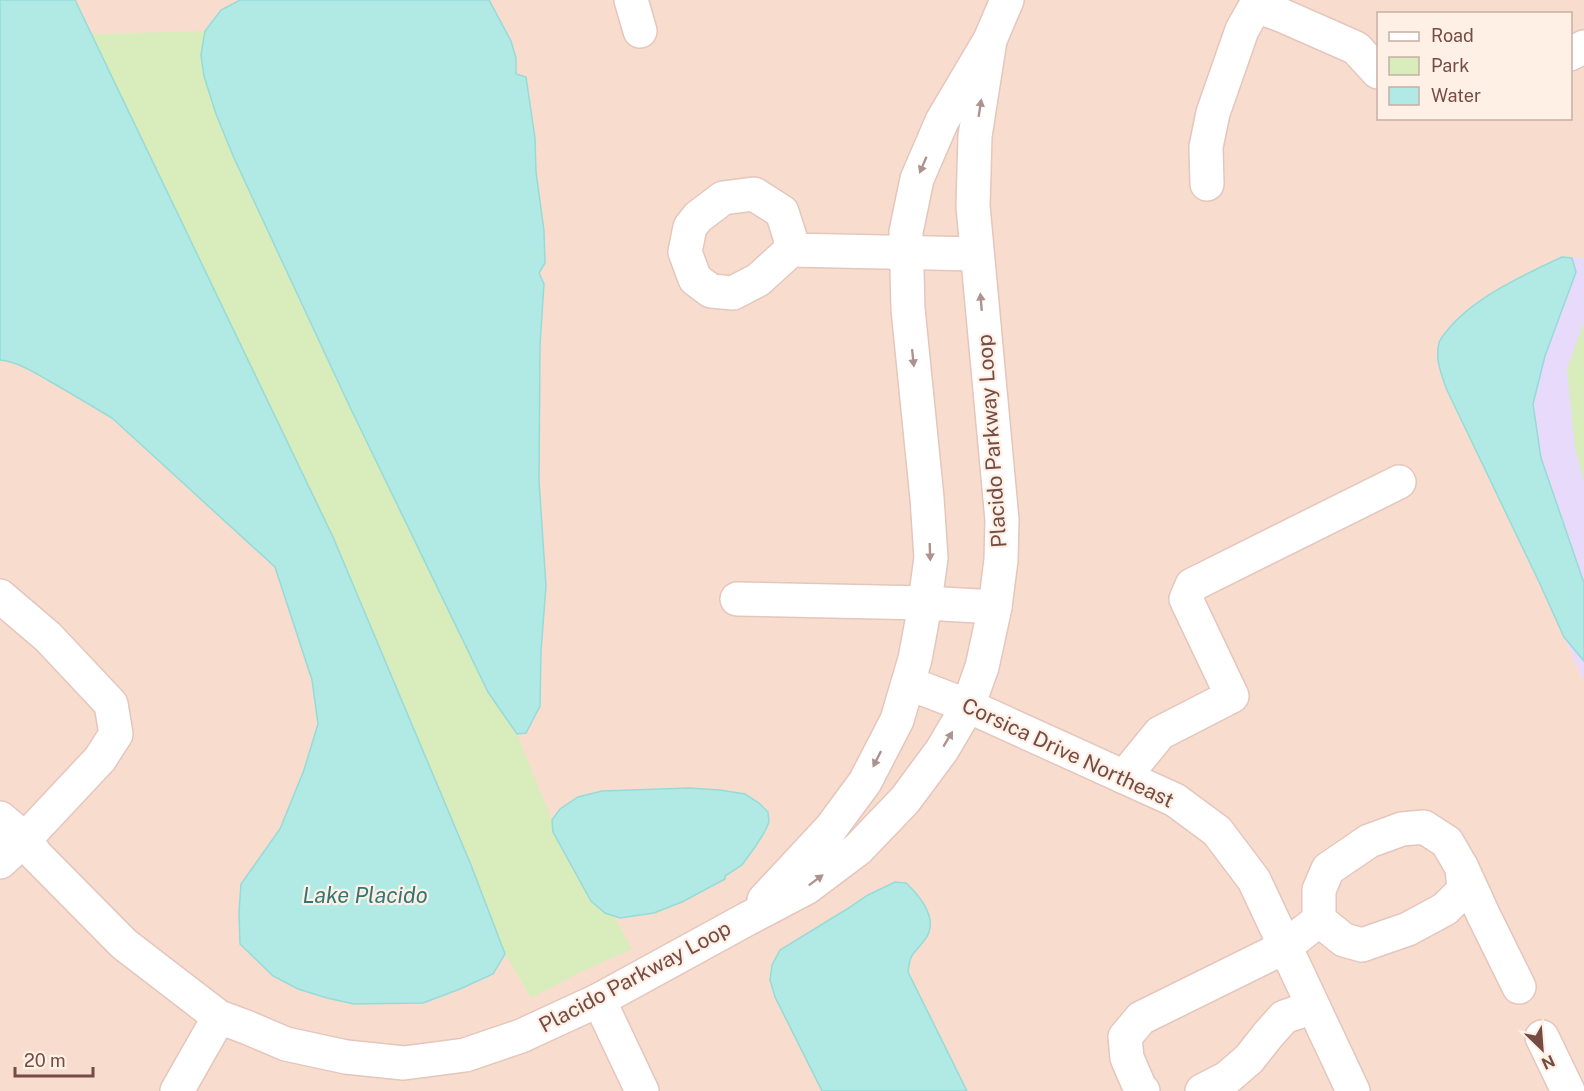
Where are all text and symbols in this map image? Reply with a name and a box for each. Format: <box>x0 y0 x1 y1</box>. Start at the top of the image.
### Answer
legend <box>1377 12 1572 120</box>
text: Road <box>1431 25 1474 46</box>
text: Park <box>1431 55 1469 76</box>
text: Water <box>1431 85 1481 106</box>
one-way arrow <box>976 98 985 117</box>
one-way arrow <box>918 157 928 175</box>
one-way arrow <box>976 293 986 312</box>
street label: Placido Parkway Loop <box>972 334 1011 549</box>
one-way arrow <box>908 348 918 367</box>
one-way arrow <box>925 542 935 561</box>
street label: Corsica Drive Northeast <box>958 692 1178 813</box>
one-way arrow <box>943 731 954 747</box>
one-way arrow <box>872 751 882 768</box>
one-way arrow <box>809 875 824 887</box>
water label: Lake Placido <box>302 882 428 908</box>
street label: Placido Parkway Loop <box>535 915 735 1038</box>
north arrow <box>1512 1019 1572 1079</box>
scale bar <box>15 1040 93 1078</box>
text: 20 m <box>24 1050 66 1071</box>
text: N <box>1538 1051 1558 1073</box>

